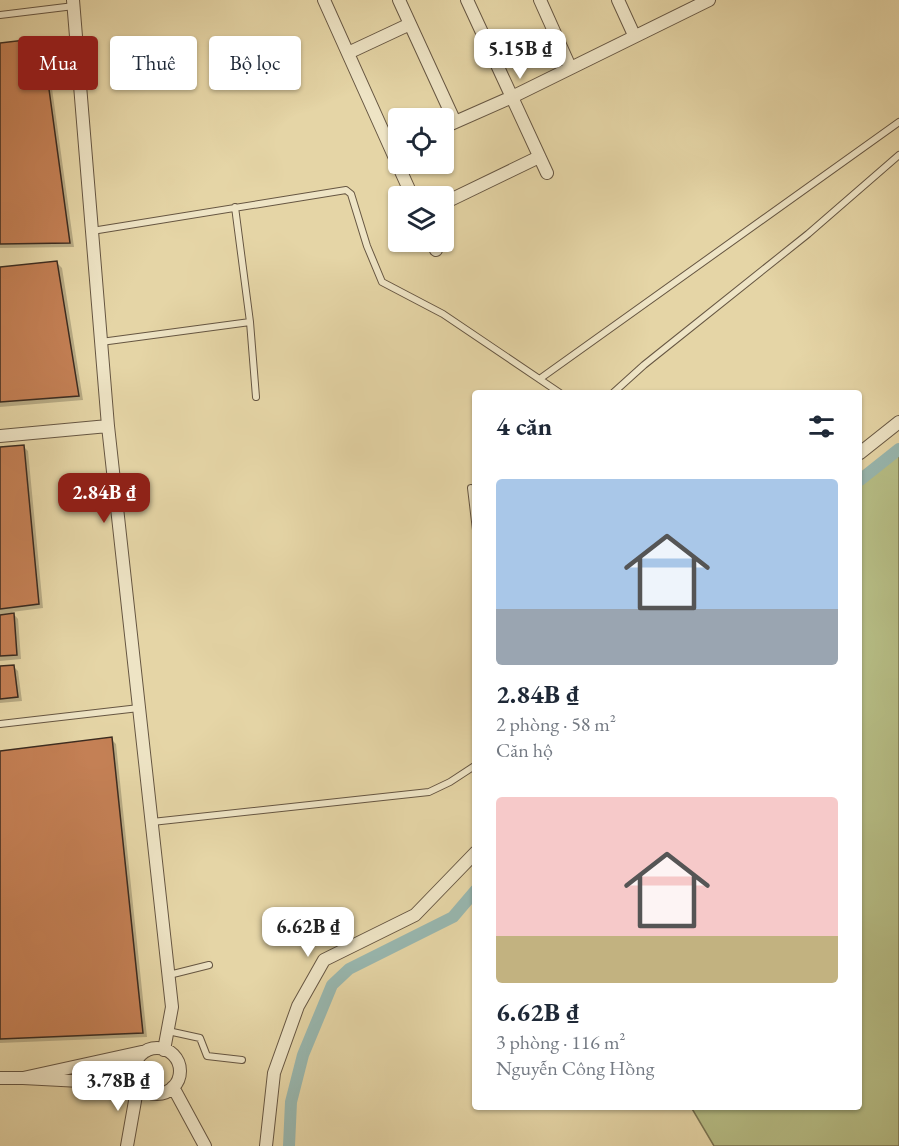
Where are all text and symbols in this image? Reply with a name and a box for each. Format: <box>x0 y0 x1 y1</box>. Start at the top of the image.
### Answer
pin: 5.15B ₫ <box>465 29 575 80</box>
text: 5.15B ₫ <box>488 35 552 61</box>
chip: Mua <box>18 36 98 90</box>
chip: Thuê <box>110 36 197 90</box>
chip: Bộ lọc <box>209 36 301 90</box>
map controls <box>388 108 454 252</box>
button: locate <box>388 108 454 174</box>
button: layers <box>388 186 454 252</box>
text: 4 căn <box>496 409 552 443</box>
icon: filters <box>805 410 838 443</box>
pin: 2.84B ₫ <box>49 473 159 524</box>
text: 2.84B ₫ <box>72 479 136 505</box>
icon: home <box>613 518 721 626</box>
text: 2.84B ₫ <box>496 677 579 711</box>
text: 2 phòng · 58 m² <box>496 711 616 737</box>
text: Căn hộ <box>496 737 553 763</box>
icon: home <box>613 836 721 944</box>
pin: 6.62B ₫ <box>253 907 363 958</box>
text: 6.62B ₫ <box>276 913 340 939</box>
text: 6.62B ₫ <box>496 995 579 1029</box>
text: 3 phòng · 116 m² <box>496 1029 626 1055</box>
text: Nguyễn Công Hồng <box>496 1055 654 1081</box>
pin: 3.78B ₫ <box>63 1061 173 1112</box>
text: 3.78B ₫ <box>86 1067 150 1093</box>

